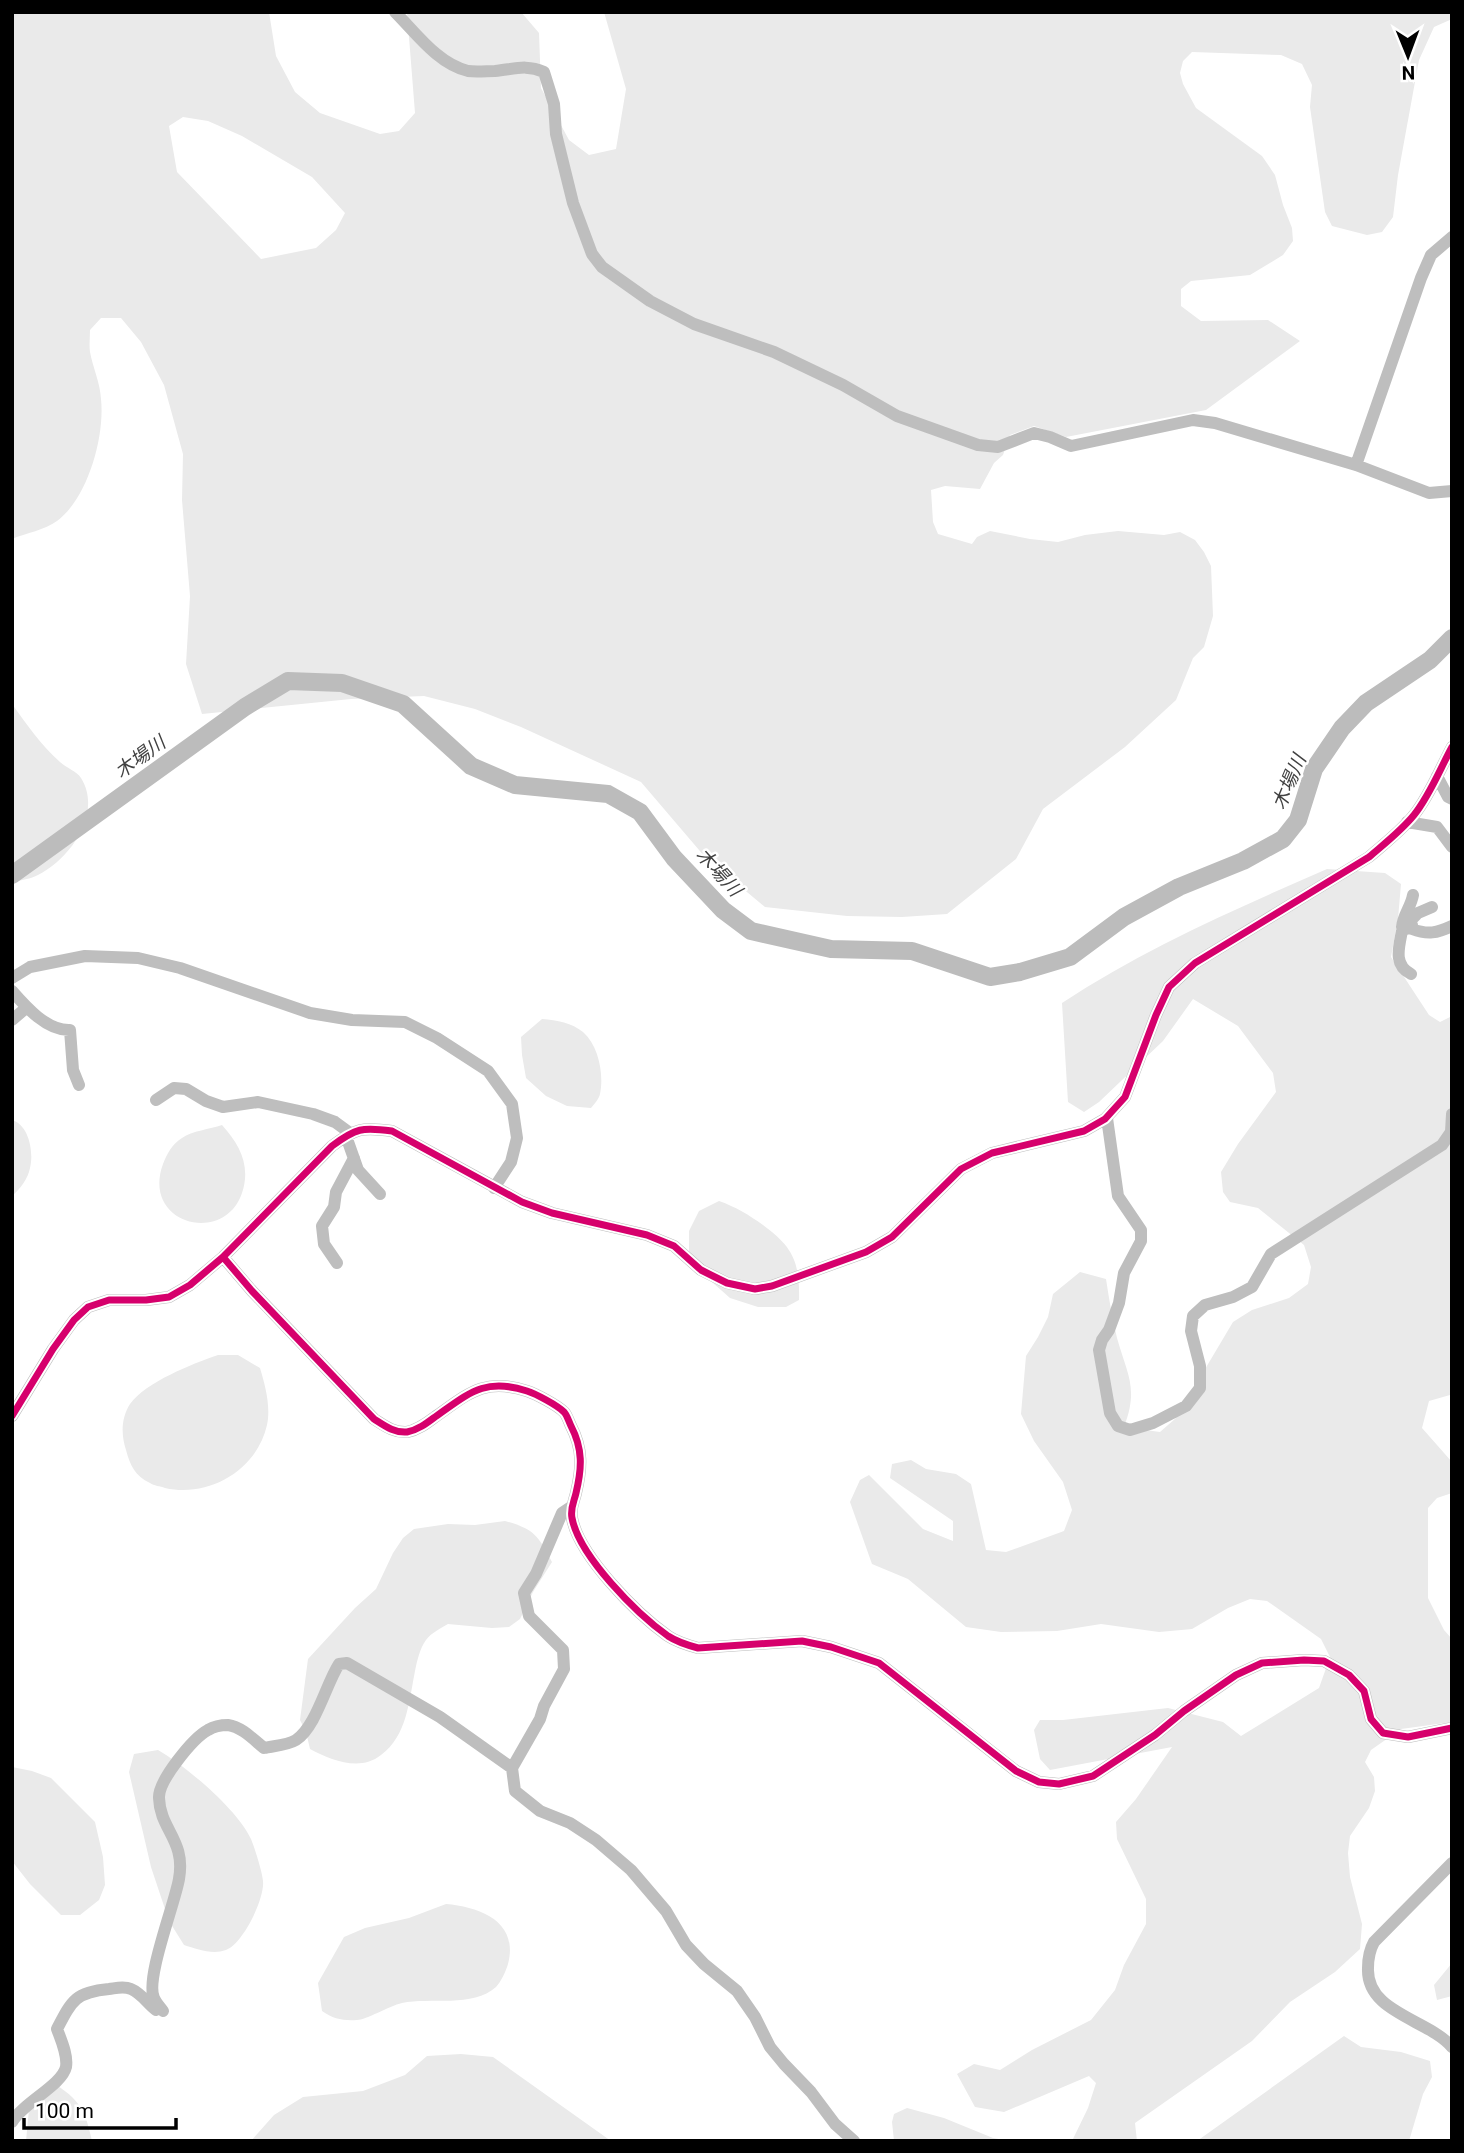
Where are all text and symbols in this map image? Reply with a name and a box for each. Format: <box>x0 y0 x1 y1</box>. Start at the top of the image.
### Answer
north arrow <box>1373 21 1443 91</box>
text: N <box>1401 61 1415 84</box>
water label: 木場川 <box>110 730 171 783</box>
water label: 木場川 <box>1267 749 1312 813</box>
water label: 木場川 <box>691 843 748 902</box>
scale bar <box>24 2086 177 2130</box>
text: 100 m <box>35 2099 94 2123</box>

